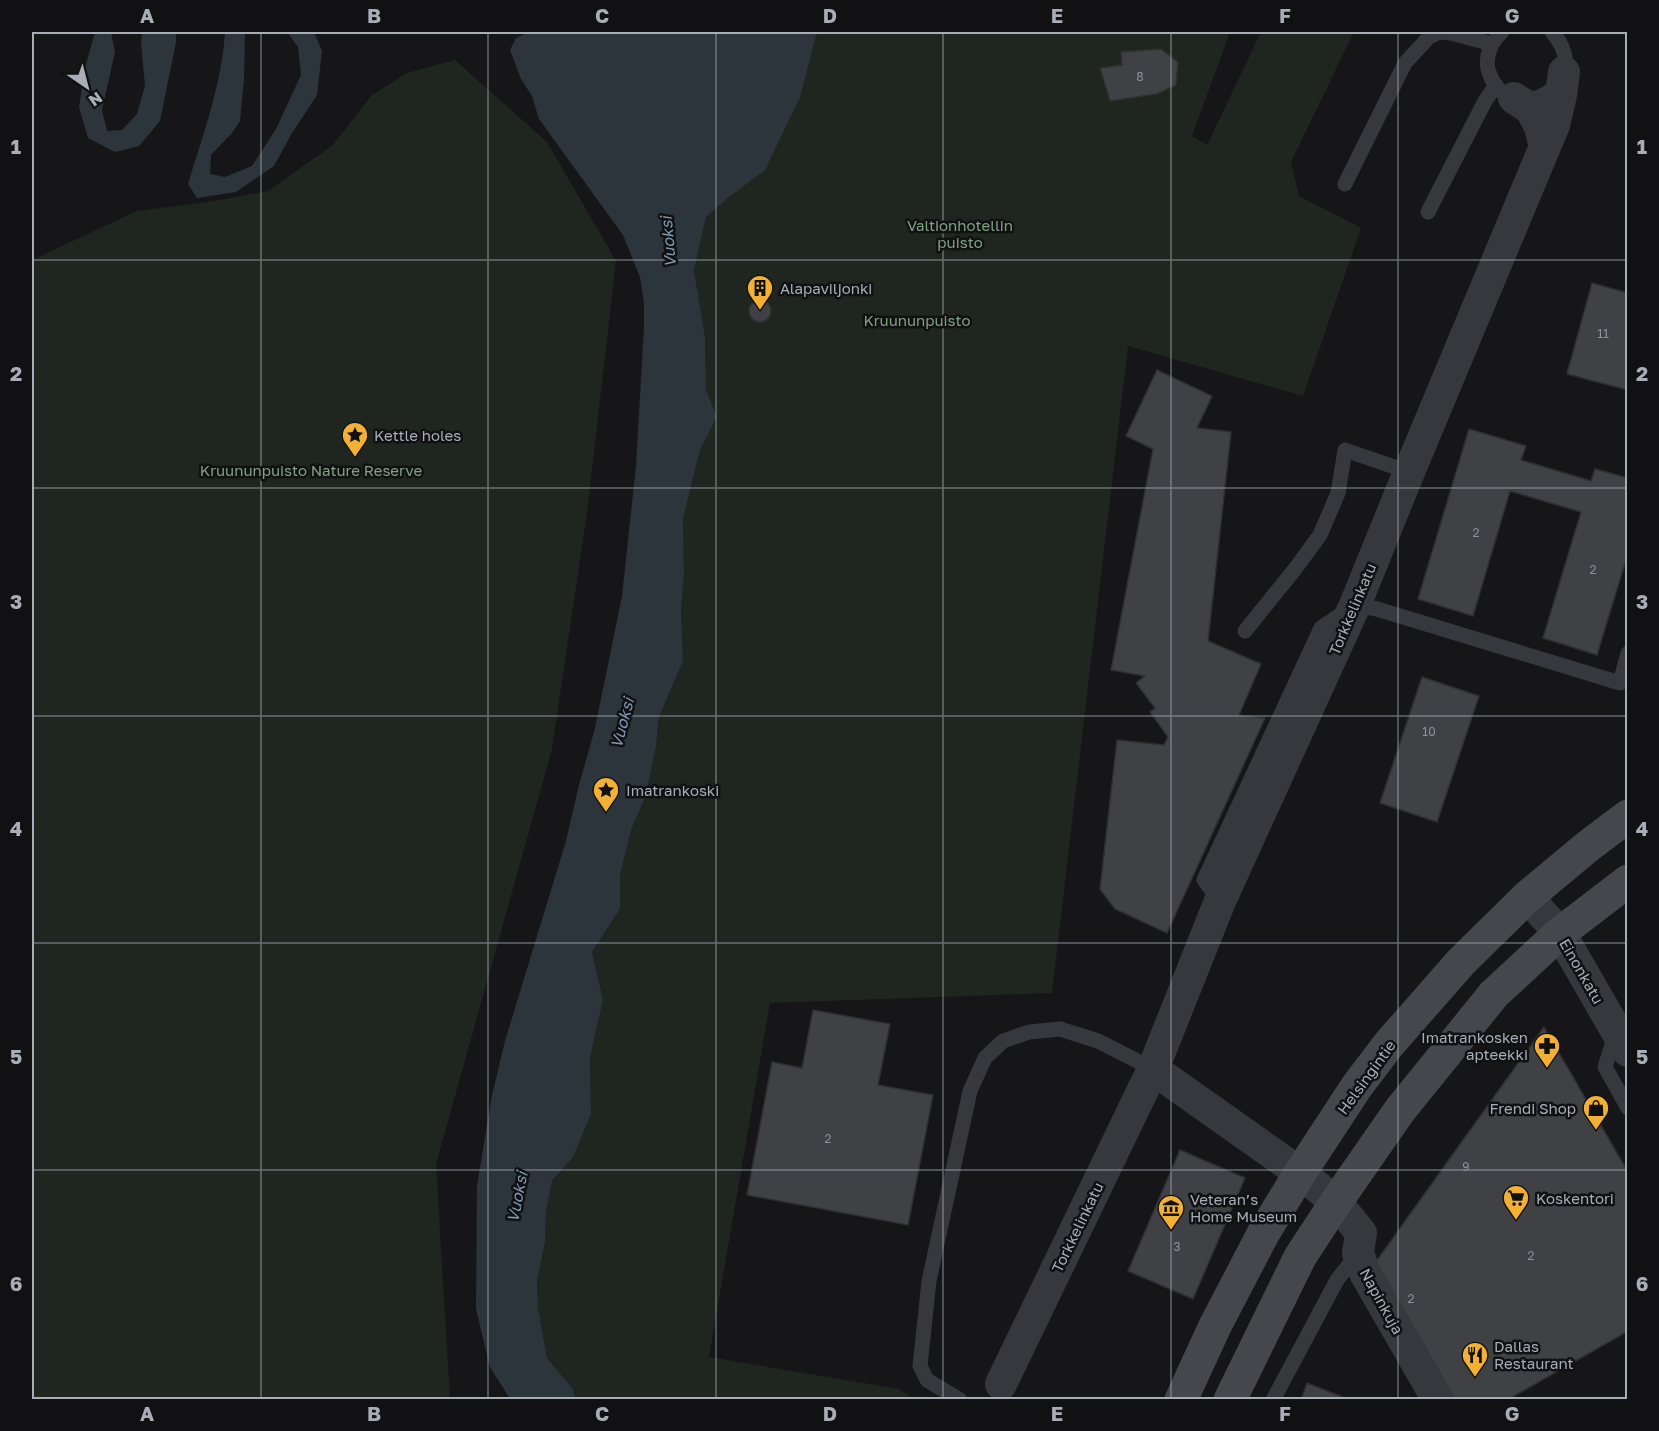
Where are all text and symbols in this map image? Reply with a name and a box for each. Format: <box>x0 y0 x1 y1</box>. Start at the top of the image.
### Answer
text: A <box>140 3 154 27</box>
text: B <box>367 3 381 27</box>
text: C <box>595 3 609 27</box>
text: D <box>823 3 837 27</box>
text: E <box>1051 3 1063 27</box>
text: F <box>1279 3 1291 27</box>
text: G <box>1505 3 1519 27</box>
north arrow <box>57 57 117 117</box>
house number: 8 <box>1136 69 1144 84</box>
text: N <box>85 88 106 111</box>
text: 1 <box>11 134 21 158</box>
text: 1 <box>1637 134 1647 158</box>
water label: Vuoksi <box>656 214 680 268</box>
park label: Valtionhotellin puisto <box>907 216 1013 251</box>
building icon: Alapaviljonki <box>745 273 775 311</box>
place label: Alapaviljonki <box>780 279 872 297</box>
park label: Kruununpuisto <box>863 311 971 329</box>
house number: 11 <box>1597 326 1609 341</box>
text: 2 <box>10 361 22 385</box>
text: 2 <box>1636 361 1648 385</box>
place icon: Kettle holes <box>340 420 370 458</box>
place label: Kettle holes <box>374 426 461 444</box>
park label: Kruununpuisto Nature Reserve <box>200 461 422 479</box>
house number: 2 <box>1473 525 1480 540</box>
street label: Torkkelinkatu <box>1325 560 1379 658</box>
house number: 2 <box>1590 562 1597 577</box>
text: 3 <box>10 589 22 613</box>
text: 3 <box>1636 589 1648 613</box>
water label: Vuoksi <box>606 694 639 750</box>
house number: 10 <box>1422 724 1436 739</box>
place icon: Imatrankoski <box>591 775 621 813</box>
place label: Imatrankoski <box>626 781 719 799</box>
text: 4 <box>10 816 22 840</box>
text: 4 <box>1636 816 1648 840</box>
street label: Einonkatu <box>1556 935 1608 1007</box>
place label: Imatrankosken apteekki <box>1421 1028 1528 1063</box>
pharmacy icon: Imatrankosken apteekki <box>1532 1031 1562 1069</box>
street label: Helsingintie <box>1333 1036 1399 1118</box>
text: 5 <box>10 1044 22 1068</box>
text: 5 <box>1636 1044 1648 1068</box>
shop icon: Frendi Shop <box>1581 1093 1611 1131</box>
place label: Frendi Shop <box>1489 1099 1576 1117</box>
house number: 2 <box>825 1131 832 1146</box>
house number: 9 <box>1462 1159 1470 1174</box>
water label: Vuoksi <box>502 1168 532 1224</box>
street label: Torkkelinkatu <box>1047 1179 1107 1275</box>
supermarket icon: Koskentori <box>1501 1183 1531 1221</box>
place label: Koskentori <box>1536 1189 1614 1207</box>
place label: Veteran’s Home Museum <box>1190 1190 1297 1225</box>
museum icon: Veteran’s Home Museum <box>1156 1193 1186 1231</box>
house number: 3 <box>1173 1239 1181 1254</box>
house number: 2 <box>1528 1248 1535 1263</box>
street label: Napinkuja <box>1357 1265 1407 1337</box>
text: 6 <box>10 1271 22 1295</box>
text: 6 <box>1636 1271 1648 1295</box>
house number: 2 <box>1408 1291 1415 1306</box>
place label: Dallas Restaurant <box>1494 1337 1574 1372</box>
restaurant icon: Dallas Restaurant <box>1460 1340 1490 1378</box>
text: A <box>140 1401 154 1425</box>
text: B <box>367 1401 381 1425</box>
text: C <box>595 1401 609 1425</box>
text: D <box>823 1401 837 1425</box>
text: E <box>1051 1401 1063 1425</box>
text: F <box>1279 1401 1291 1425</box>
text: G <box>1505 1401 1519 1425</box>

